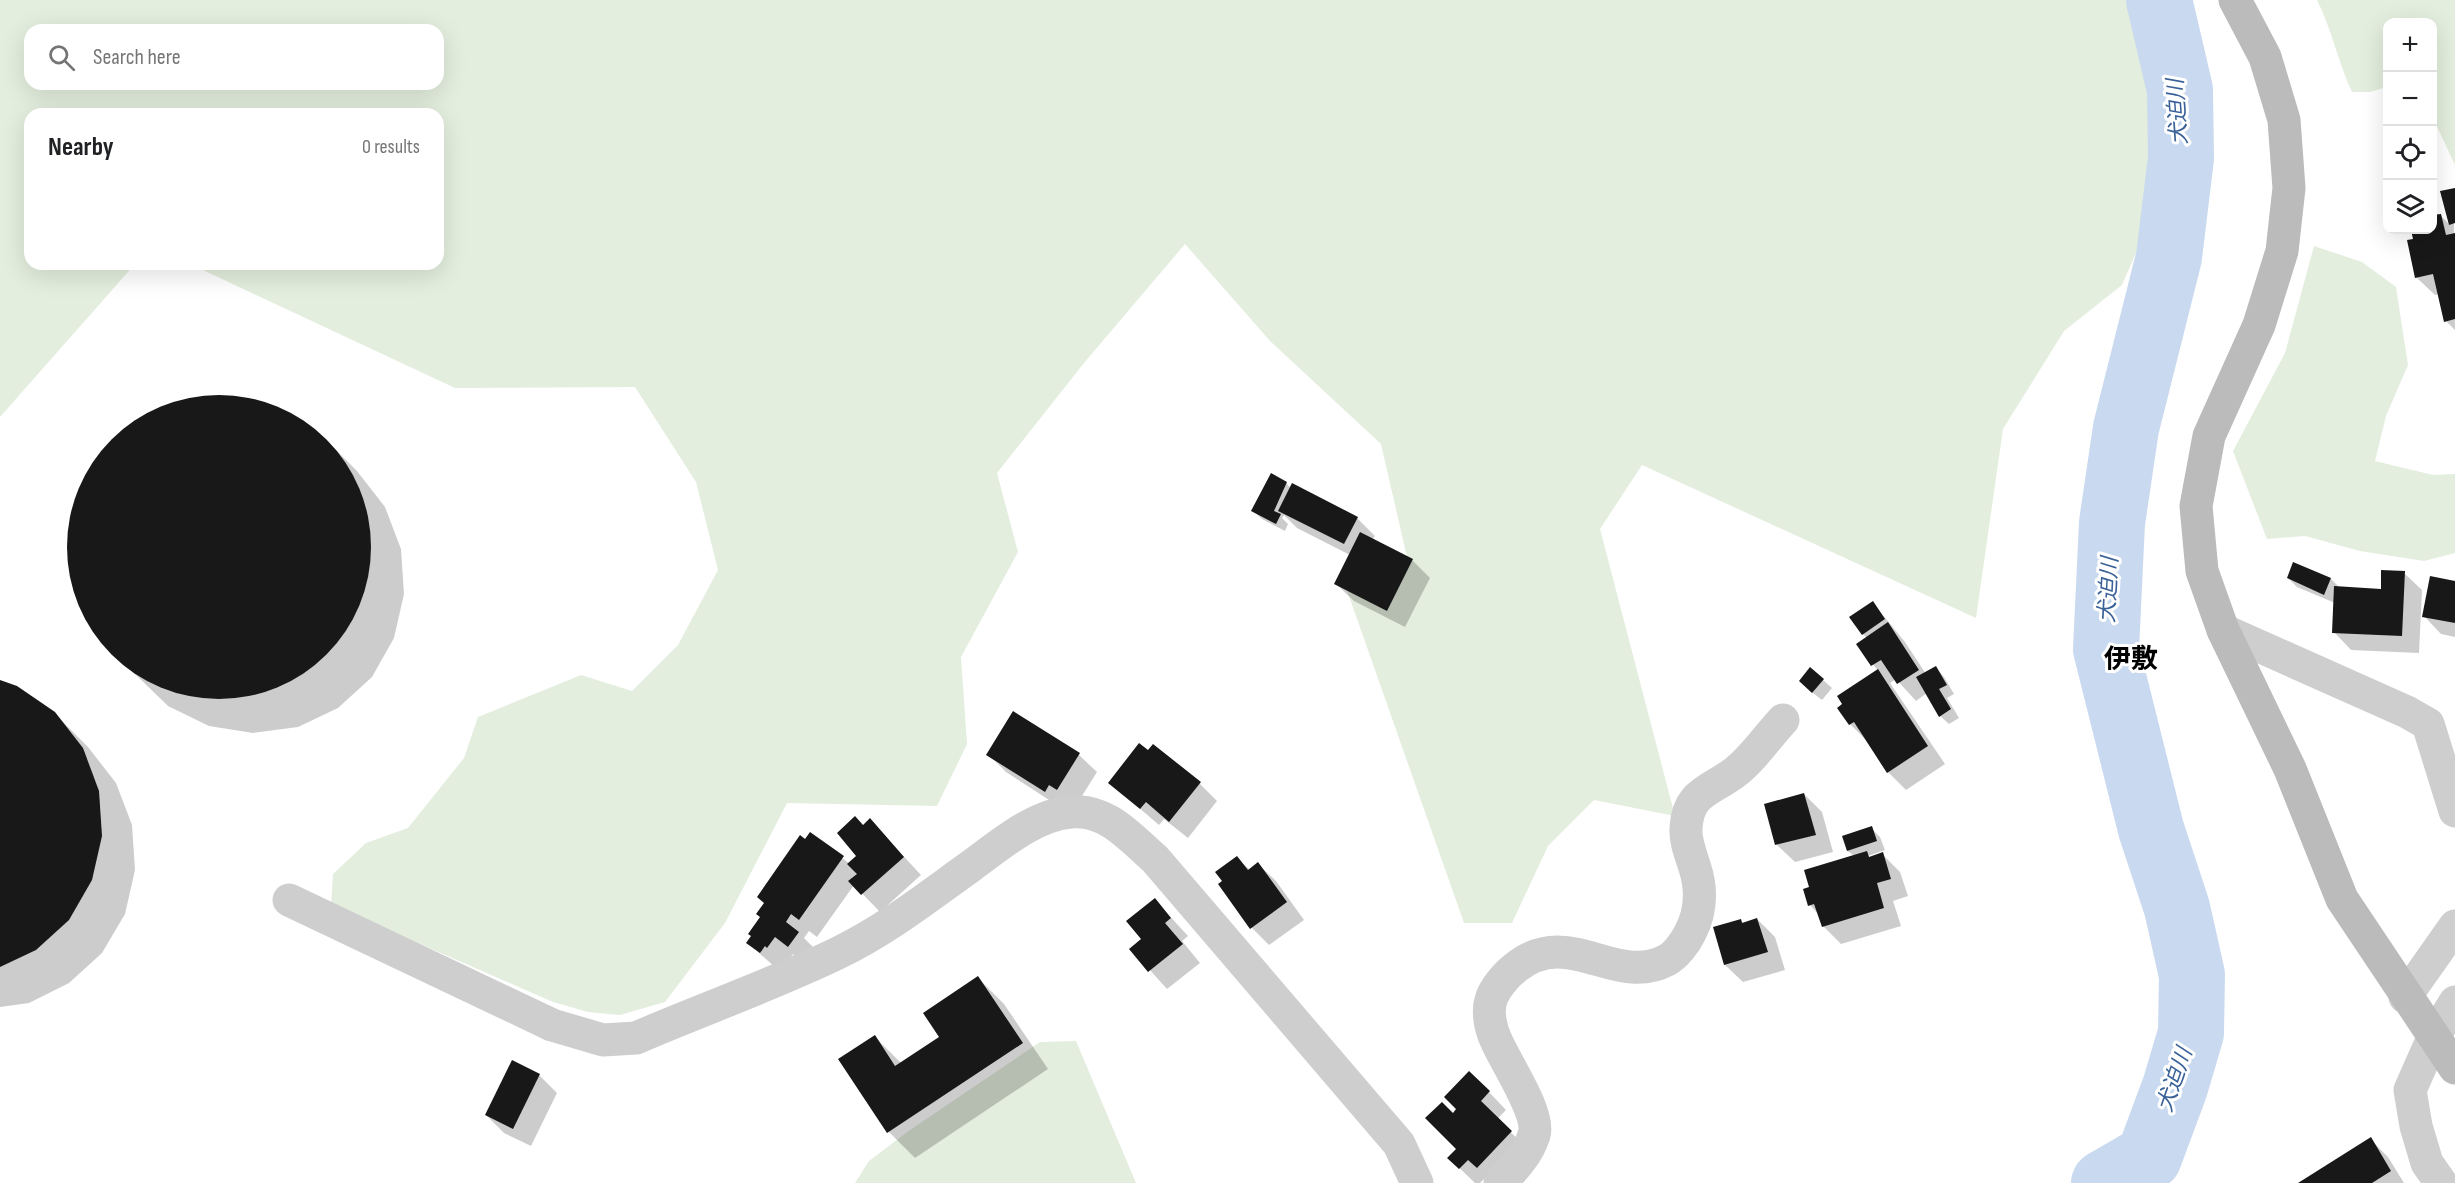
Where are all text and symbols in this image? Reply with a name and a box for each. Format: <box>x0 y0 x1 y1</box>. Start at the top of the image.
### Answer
map controls <box>2383 18 2437 234</box>
button: + <box>2383 18 2437 72</box>
search box <box>24 24 444 90</box>
icon: search <box>45 41 78 74</box>
text: Search here <box>93 44 180 71</box>
button: − <box>2383 72 2437 126</box>
water label: 犬迫川 <box>2162 76 2194 146</box>
button: locate <box>2383 126 2437 180</box>
text: Nearby <box>48 132 114 163</box>
text: 0 results <box>362 135 420 159</box>
button: layers <box>2383 180 2437 234</box>
water label: 犬迫川 <box>2094 554 2124 624</box>
district label: 伊敷 <box>2104 644 2158 676</box>
water label: 犬迫川 <box>2151 1043 2199 1116</box>

